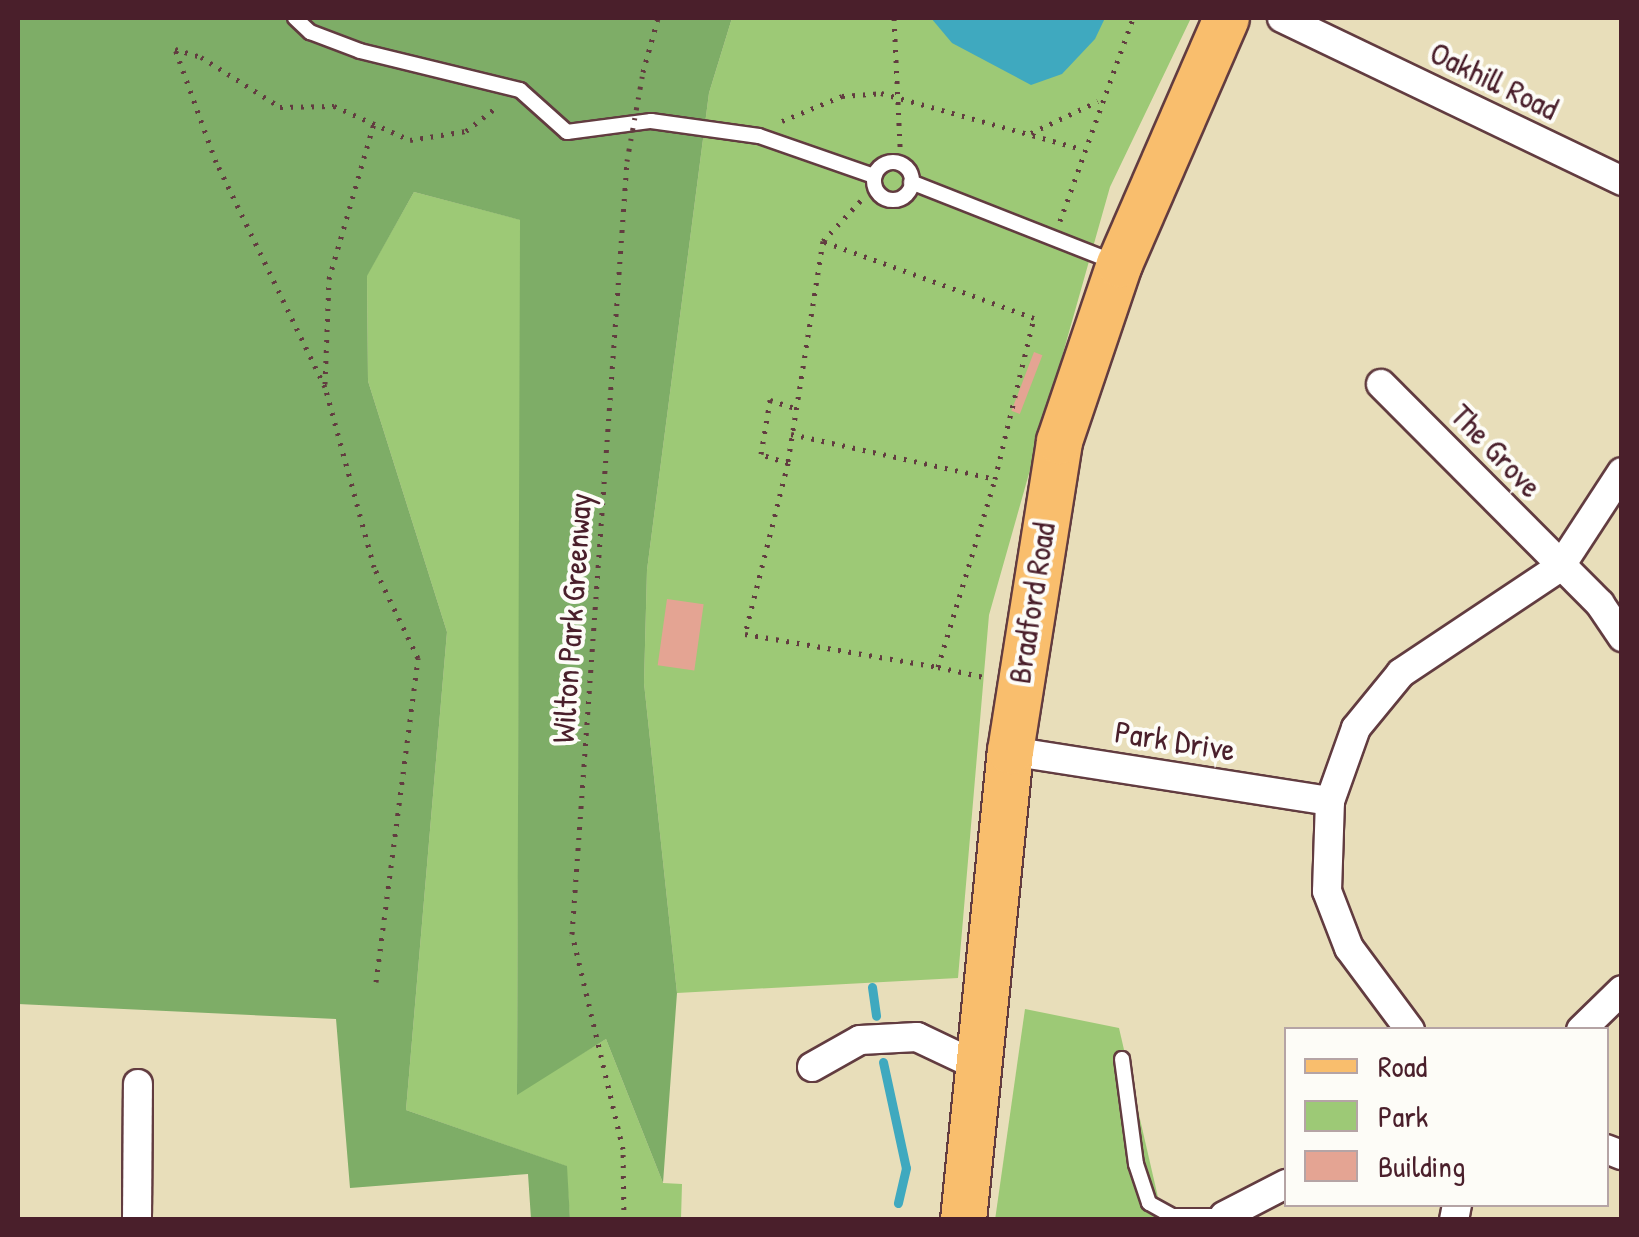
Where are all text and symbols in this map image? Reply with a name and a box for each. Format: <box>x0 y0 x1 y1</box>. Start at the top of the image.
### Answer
street label: Oakhill Road <box>1424 34 1564 128</box>
street label: The Grove <box>1442 396 1550 506</box>
street label: Wilton Park Greenway <box>544 492 600 744</box>
street label: Bradford Road <box>1000 520 1064 686</box>
street label: Park Drive <box>1112 713 1238 769</box>
legend <box>1284 1027 1609 1207</box>
text: Road <box>1378 1046 1427 1086</box>
text: Park <box>1378 1096 1428 1136</box>
text: Building <box>1378 1146 1465 1186</box>

